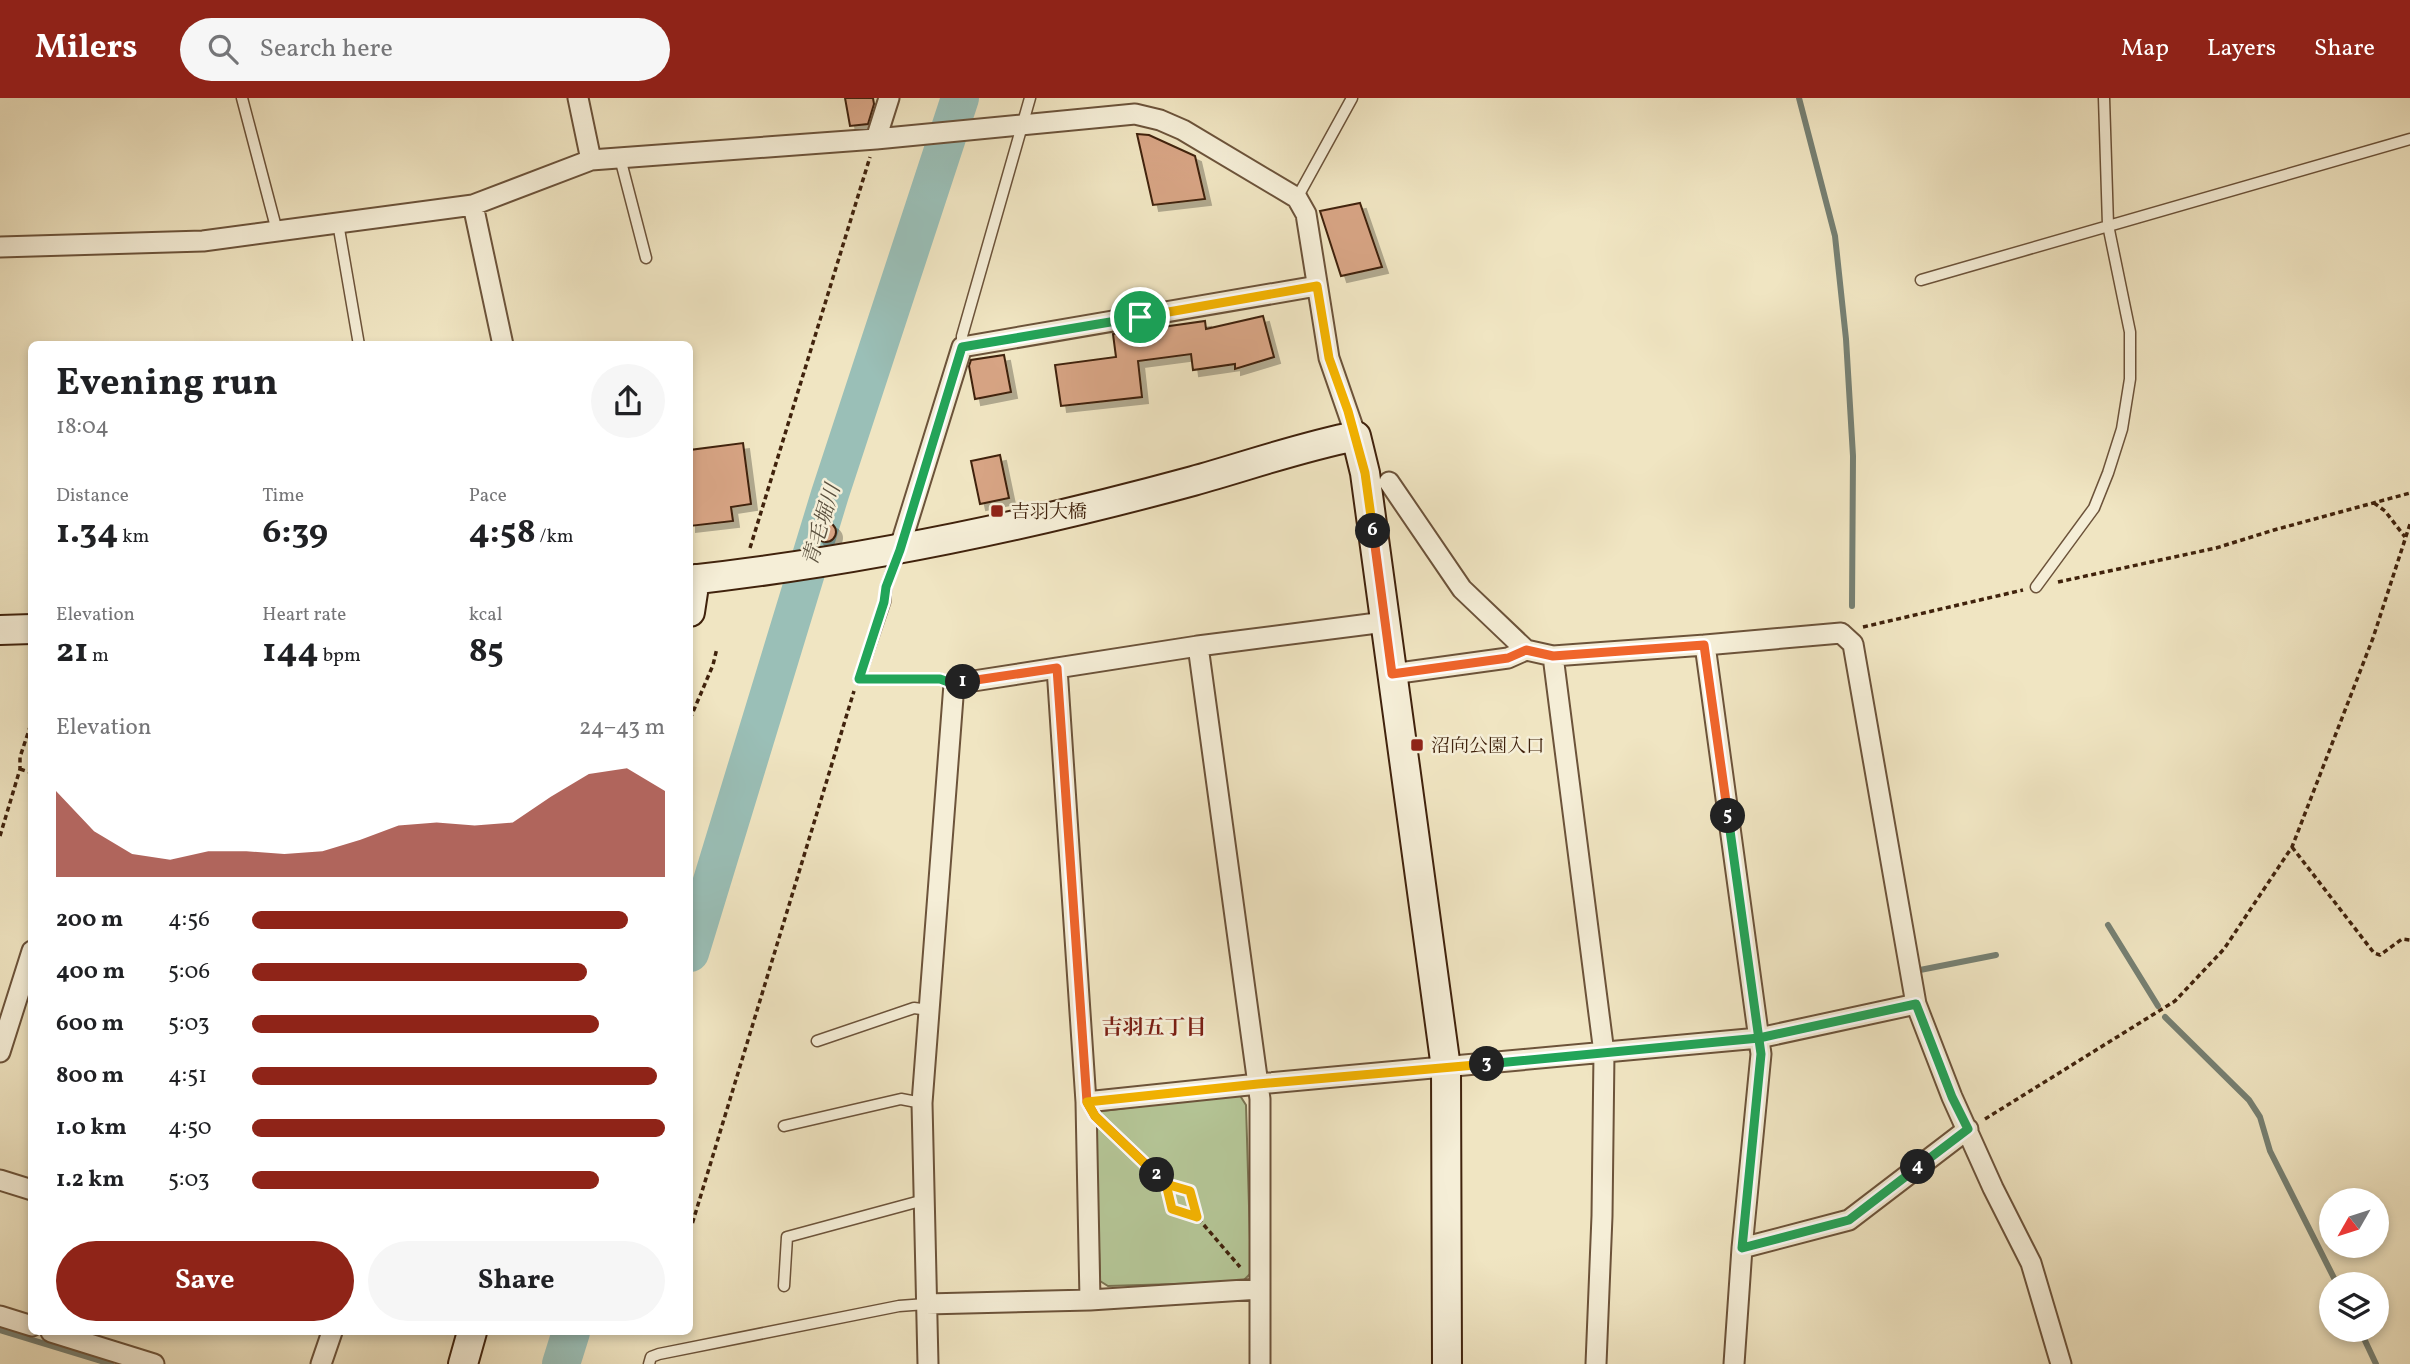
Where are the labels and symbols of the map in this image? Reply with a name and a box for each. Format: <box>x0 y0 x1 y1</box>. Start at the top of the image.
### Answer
pin <box>1110 287 1170 347</box>
water label: 青毛堀川 <box>796 479 849 570</box>
place label: 吉羽大橋 <box>1011 500 1087 526</box>
marker: 吉羽大橋 <box>989 503 1005 519</box>
pin: 6 <box>1356 514 1390 548</box>
pin: 1 <box>946 664 981 700</box>
place label: 沼向公園入口 <box>1431 734 1545 760</box>
marker: 沼向公園入口 <box>1409 737 1425 753</box>
pin: 5 <box>1710 798 1746 834</box>
district label: 吉羽五丁目 <box>1102 1014 1207 1043</box>
pin: 3 <box>1470 1046 1504 1082</box>
pin: 4 <box>1900 1150 1936 1184</box>
pin: 2 <box>1140 1158 1174 1192</box>
north arrow <box>2319 1188 2389 1258</box>

